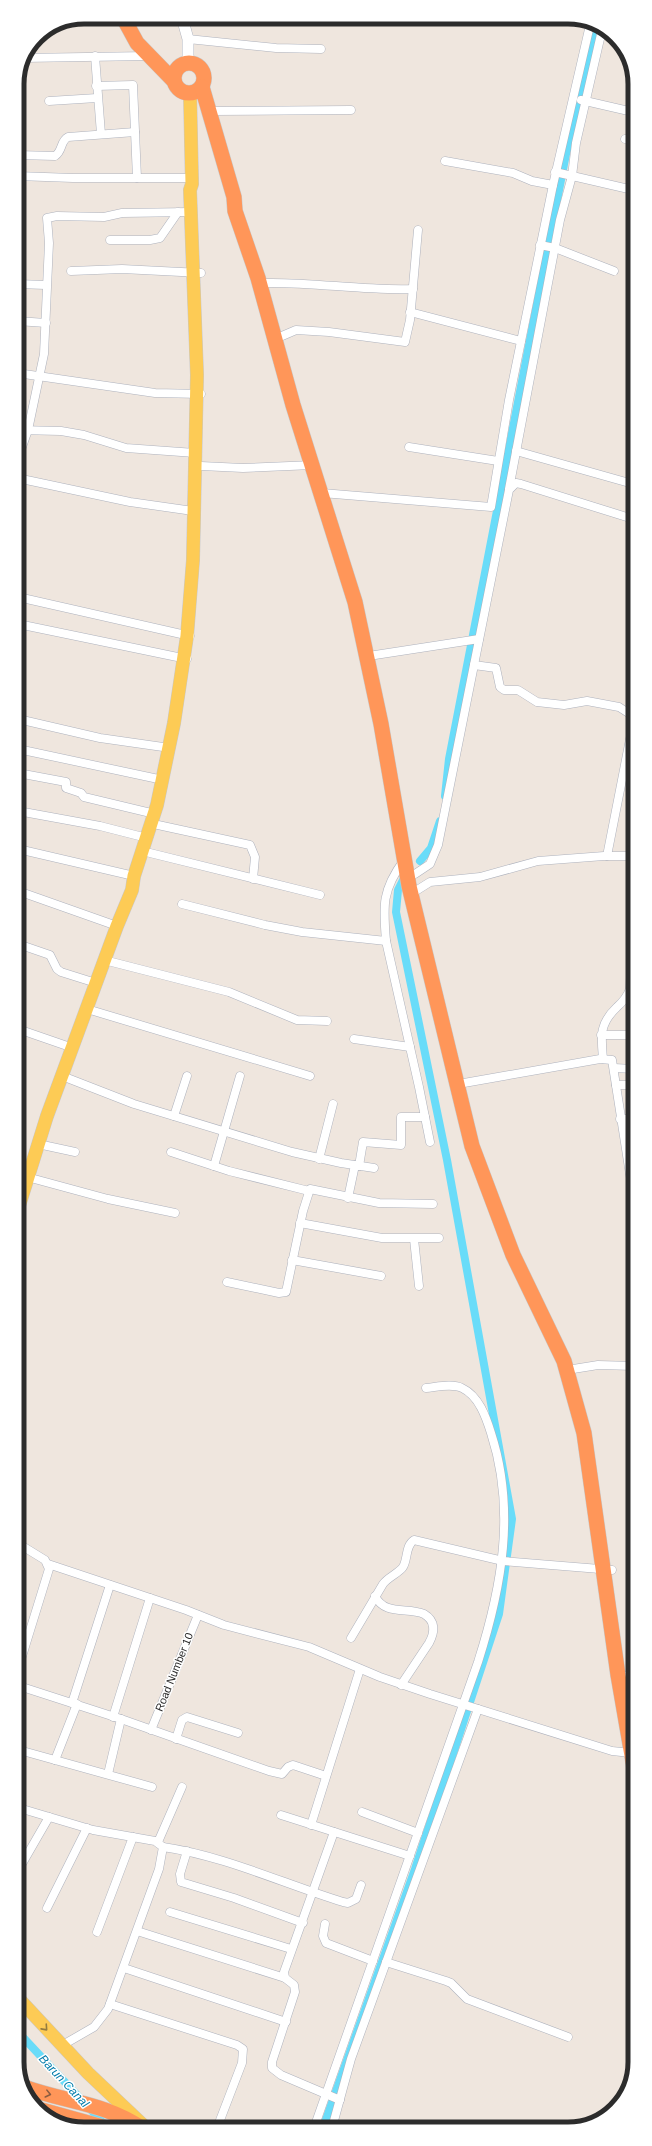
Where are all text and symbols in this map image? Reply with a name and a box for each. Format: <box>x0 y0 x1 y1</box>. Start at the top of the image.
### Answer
street label: Road Number 10 <box>153 1631 195 1713</box>
one-way arrow <box>40 2024 47 2031</box>
water label: Barun Canal <box>36 2052 92 2110</box>
one-way arrow <box>45 2089 52 2097</box>

